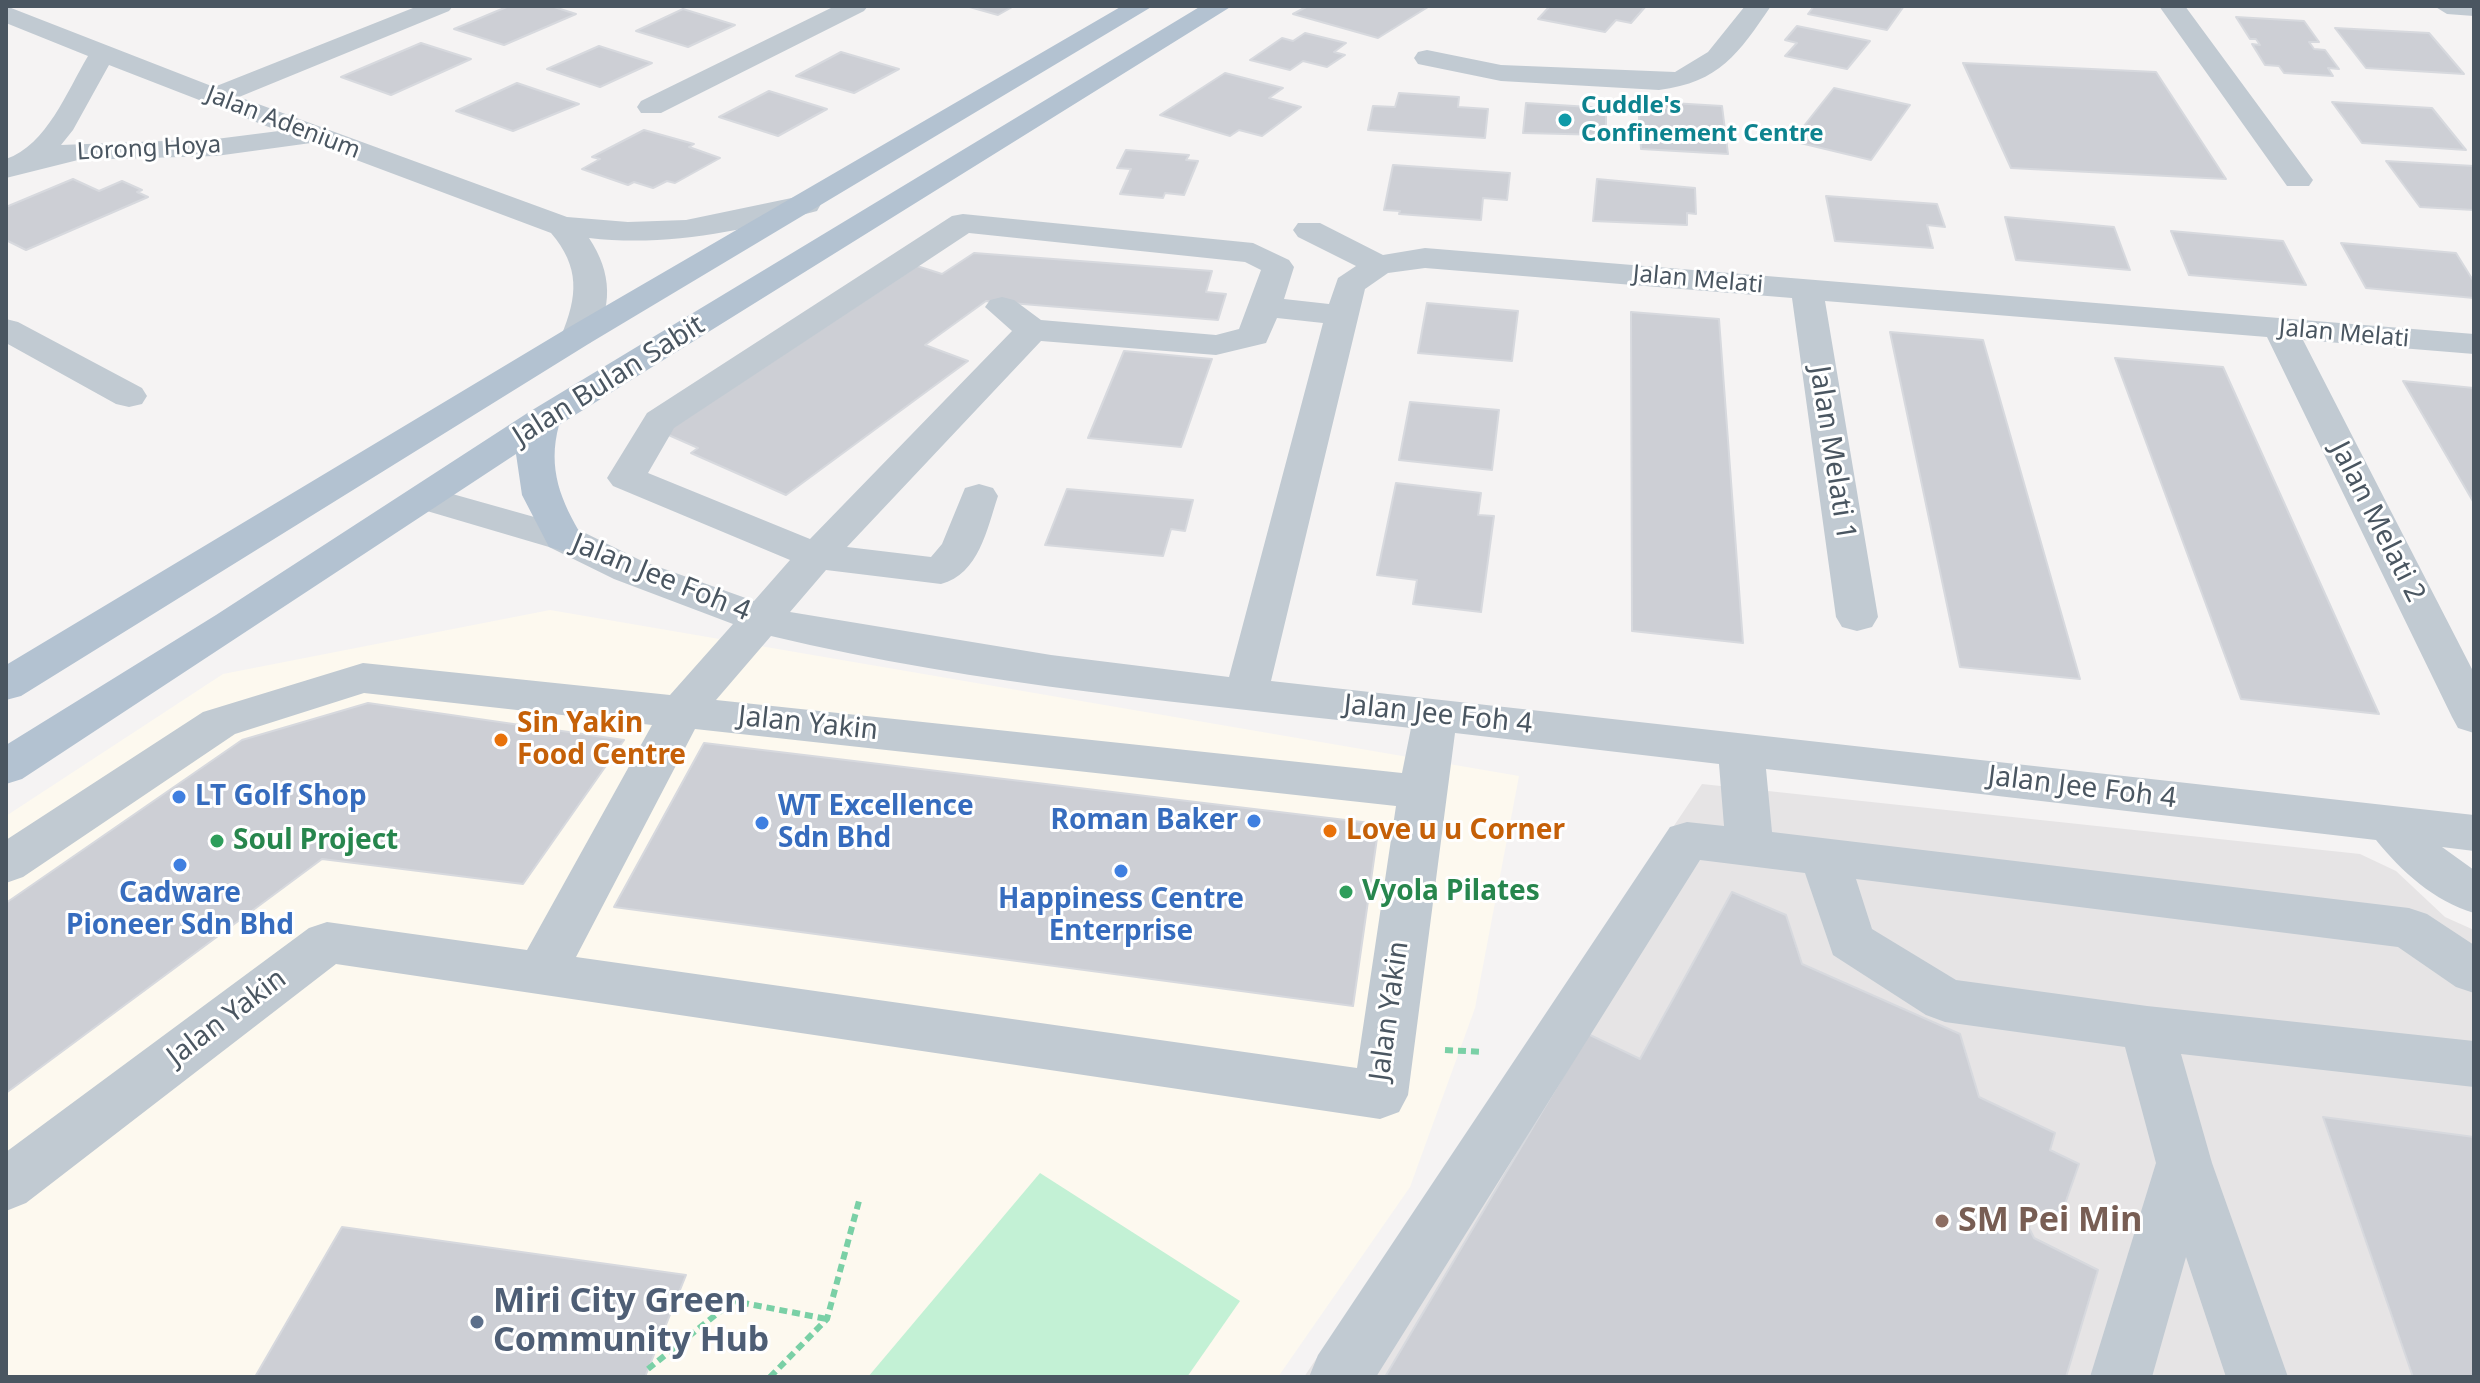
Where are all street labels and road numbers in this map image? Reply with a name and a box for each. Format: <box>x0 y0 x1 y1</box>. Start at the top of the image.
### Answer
street label: Jalan Adenium <box>202 80 364 166</box>
street label: Lorong Hoya <box>76 131 222 167</box>
street label: Jalan Melati <box>1632 260 1764 300</box>
street label: Jalan Bulan Sabit <box>507 309 711 453</box>
street label: Jalan Melati <box>2278 314 2410 354</box>
street label: Jalan Melati 1 <box>1802 364 1862 542</box>
street label: Jalan Melati 2 <box>2322 436 2432 608</box>
street label: Jalan Jee Foh 4 <box>567 527 755 629</box>
street label: Jalan Jee Foh 4 <box>1342 688 1534 742</box>
street label: Jalan Yakin <box>736 700 880 748</box>
street label: Jalan Jee Foh 4 <box>1986 760 2178 816</box>
street label: Jalan Yakin <box>1364 939 1416 1083</box>
street label: Jalan Yakin <box>161 962 293 1074</box>

